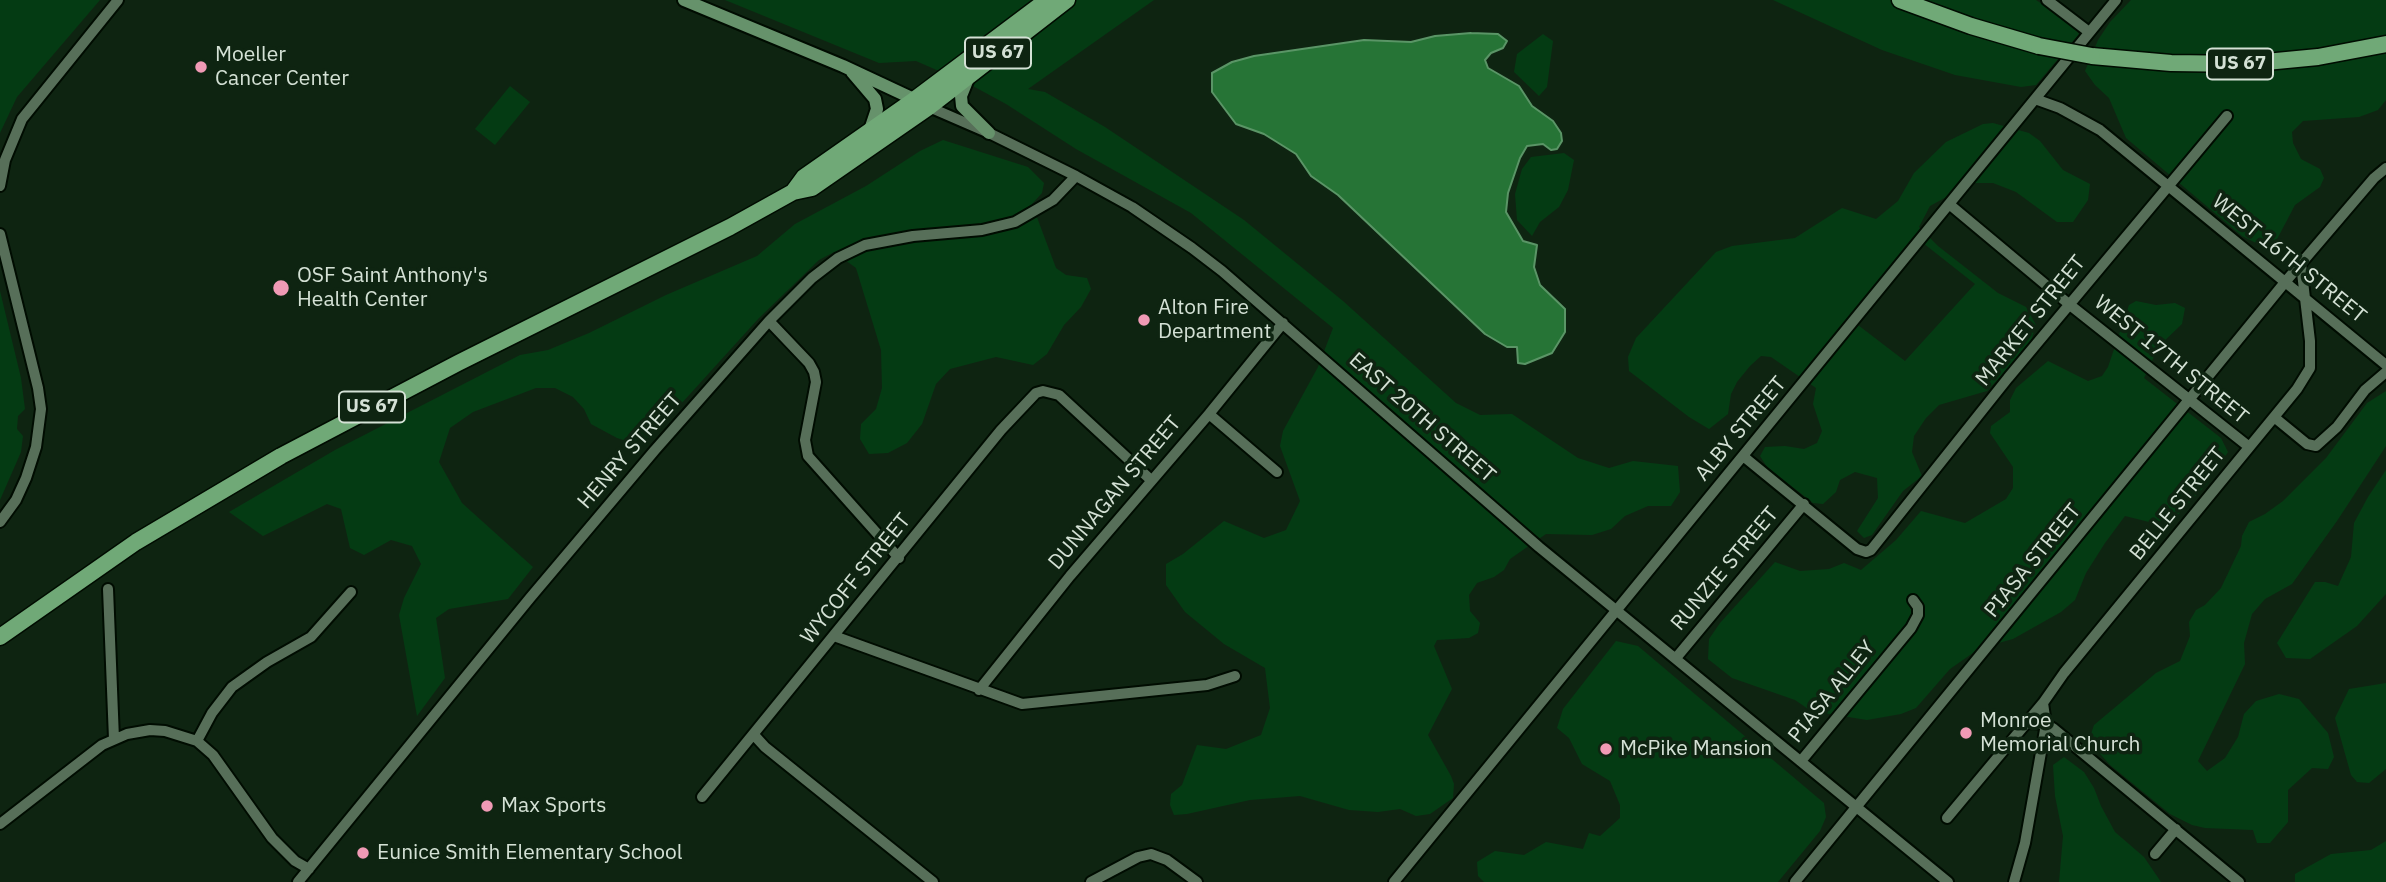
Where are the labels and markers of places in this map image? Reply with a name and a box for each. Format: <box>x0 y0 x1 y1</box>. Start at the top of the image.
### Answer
place label: Moeller Cancer Center <box>215 42 349 92</box>
marker: Moeller Cancer Center <box>193 59 209 75</box>
place label: OSF Saint Anthony's Health Center <box>297 263 488 313</box>
marker: OSF Saint Anthony's Health Center <box>271 278 291 298</box>
place label: Alton Fire Department <box>1158 295 1271 345</box>
marker: Alton Fire Department <box>1136 312 1152 328</box>
place label: Monroe Memorial Church <box>1980 708 2141 758</box>
marker: Monroe Memorial Church <box>1958 725 1974 741</box>
place label: McPike Mansion <box>1620 736 1772 762</box>
marker: McPike Mansion <box>1598 741 1614 757</box>
place label: Max Sports <box>501 793 606 819</box>
marker: Max Sports <box>479 798 495 814</box>
place label: Eunice Smith Elementary School <box>377 840 682 866</box>
marker: Eunice Smith Elementary School <box>355 845 371 861</box>

